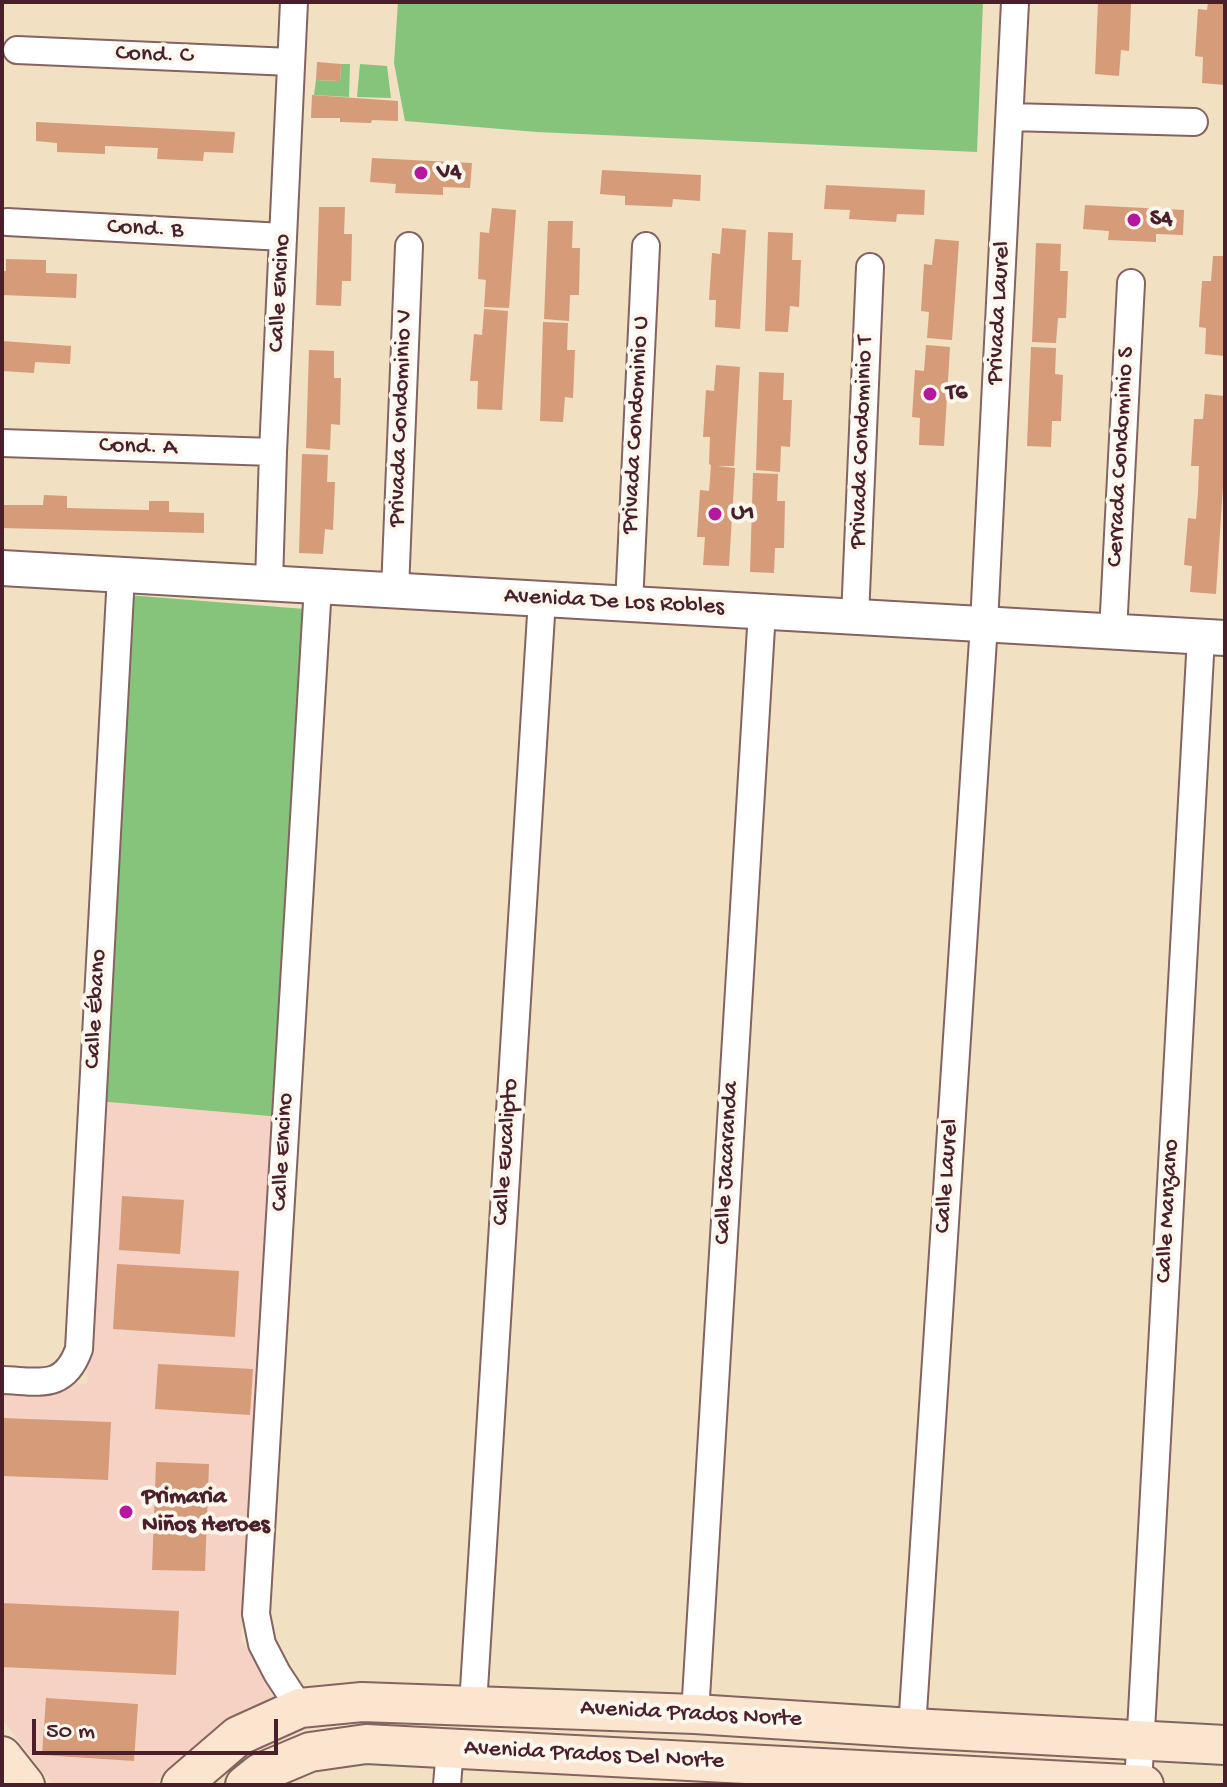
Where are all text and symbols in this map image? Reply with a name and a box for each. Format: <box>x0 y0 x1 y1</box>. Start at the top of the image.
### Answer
street label: Cond. C <box>115 40 193 72</box>
place label: V4 <box>437 159 462 187</box>
marker: V4 <box>412 164 430 182</box>
place label: S4 <box>1150 206 1172 234</box>
marker: S4 <box>1125 211 1143 229</box>
street label: Cond. B <box>106 214 184 246</box>
street label: Calle Encino <box>264 233 298 353</box>
street label: Privada Laurel <box>982 241 1018 385</box>
street label: Privada Condominio V <box>384 309 420 527</box>
street label: Privada Condominio U <box>617 315 657 535</box>
street label: Privada Condominio T <box>845 335 881 549</box>
street label: Cerrada Condominio S <box>1102 346 1142 568</box>
place label: T6 <box>946 380 967 408</box>
marker: T6 <box>921 385 939 403</box>
street label: Cond. A <box>98 432 178 464</box>
place label: U1 <box>731 500 755 528</box>
marker: U1 <box>706 505 724 523</box>
street label: Avenida De Los Robles <box>503 583 725 623</box>
street label: Calle Ébano <box>79 948 115 1070</box>
street label: Calle Eucalipto <box>488 1078 526 1226</box>
street label: Calle Jacaranda <box>709 1081 747 1245</box>
street label: Calle Encino <box>267 1092 301 1212</box>
street label: Calle Laurel <box>930 1118 966 1234</box>
street label: Calle Manzano <box>1151 1138 1187 1284</box>
place label: Primaria Niños Heroes <box>142 1484 270 1540</box>
marker: Primaria Niños Heroes <box>117 1503 135 1521</box>
street label: Avenida Prados Norte <box>580 1695 802 1735</box>
scale bar <box>36 1703 282 1753</box>
text: 50 m <box>46 1718 95 1747</box>
street label: Avenida Prados Del Norte <box>463 1735 725 1777</box>

